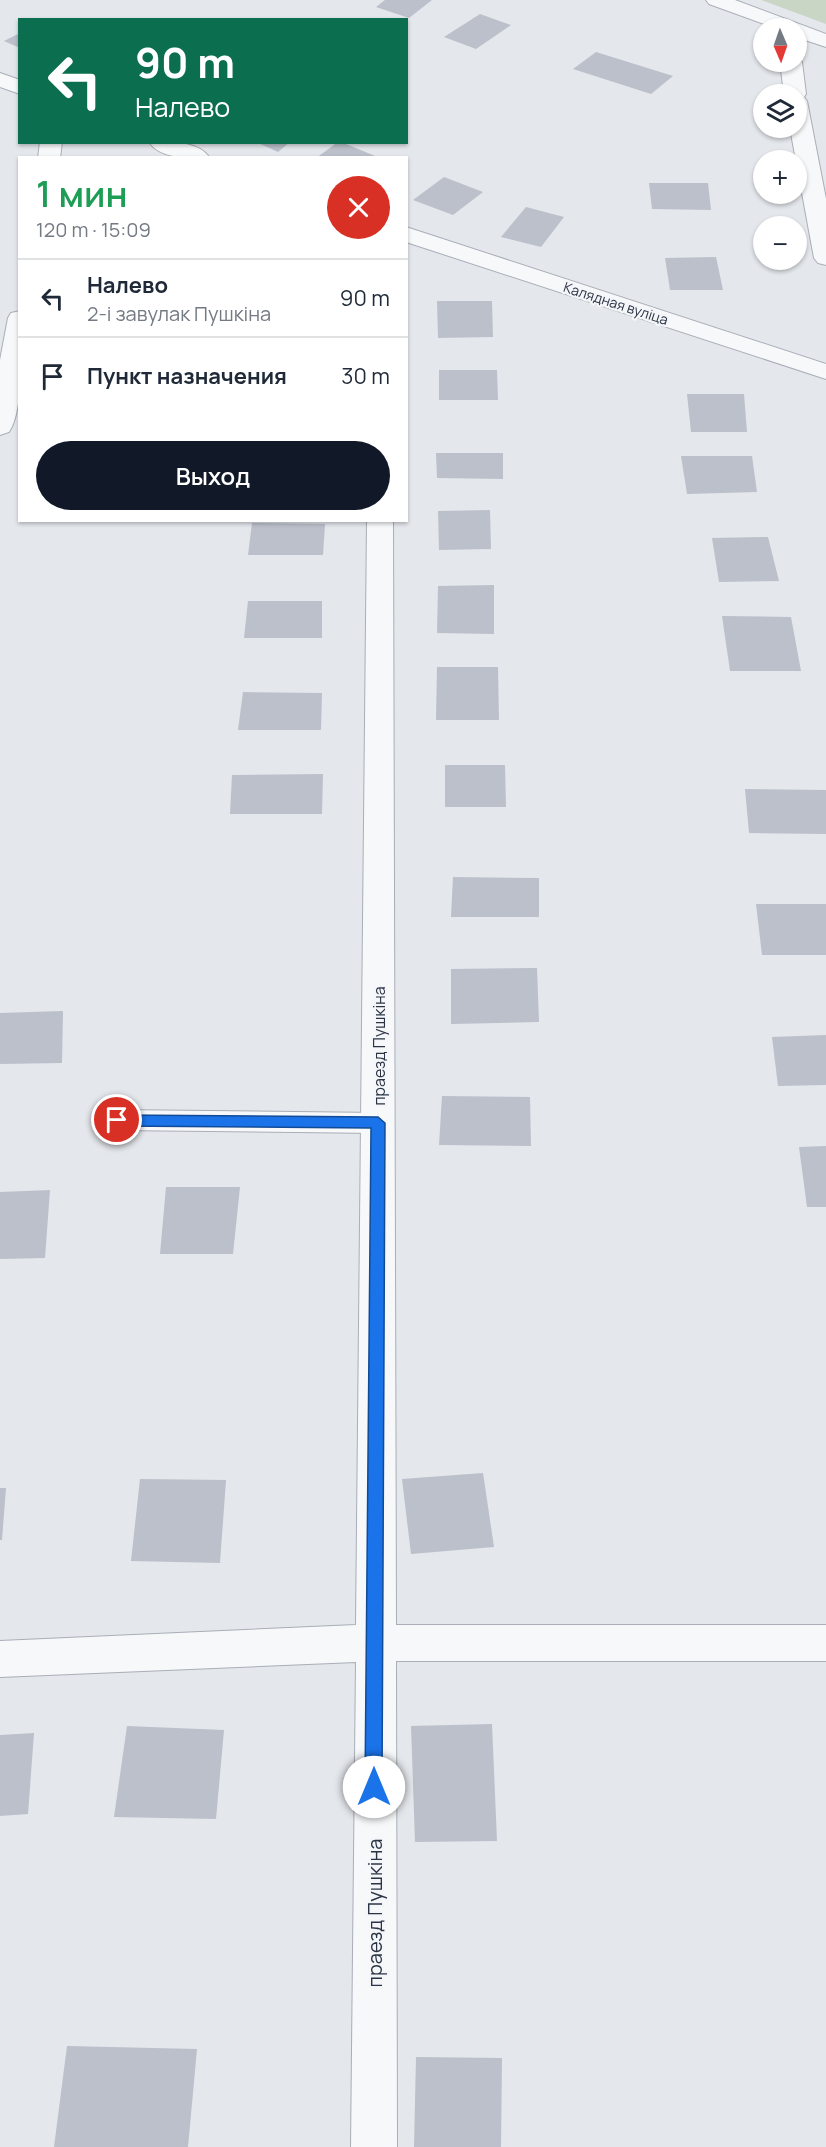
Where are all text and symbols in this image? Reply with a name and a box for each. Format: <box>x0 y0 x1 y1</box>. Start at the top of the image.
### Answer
north arrow <box>753 18 807 72</box>
map controls <box>753 18 807 270</box>
text: 90 m <box>135 33 235 91</box>
icon: left <box>36 42 114 120</box>
button: layers <box>753 84 807 138</box>
text: Налево <box>135 88 230 125</box>
button: + <box>753 150 807 204</box>
text: 1 мин <box>36 169 128 218</box>
button: close <box>327 176 390 239</box>
text: 120 m · 15:09 <box>36 216 151 243</box>
button: − <box>753 216 807 270</box>
text: Налево <box>87 270 168 300</box>
street label: Калядная вуліца <box>561 277 671 329</box>
icon: left <box>36 282 69 315</box>
text: 90 m <box>340 283 390 313</box>
text: 2-і завулак Пушкіна <box>87 300 271 327</box>
icon: arrive <box>36 360 69 393</box>
text: Пункт назначения <box>87 361 287 391</box>
text: 30 m <box>341 361 390 391</box>
button: Выход <box>36 441 390 510</box>
street label: праезд Пушкіна <box>368 986 390 1106</box>
pin <box>91 1094 142 1145</box>
icon: arrive <box>100 1103 133 1136</box>
position arrow <box>342 1755 406 1819</box>
street label: праезд Пушкіна <box>361 1839 388 1987</box>

